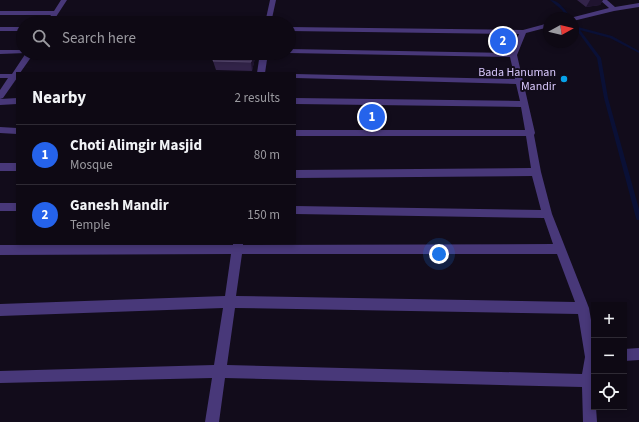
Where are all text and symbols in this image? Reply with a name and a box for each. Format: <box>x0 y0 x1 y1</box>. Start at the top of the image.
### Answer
north arrow <box>543 12 579 48</box>
search box <box>16 16 296 60</box>
pin: 2 <box>490 26 516 56</box>
icon: search <box>30 27 52 49</box>
text: Search here <box>62 28 136 49</box>
place label: Bada Hanuman Mandir <box>478 64 557 95</box>
marker: Bada Hanuman Mandir <box>559 74 569 84</box>
text: Nearby <box>32 86 86 110</box>
text: 2 results <box>235 89 280 107</box>
pin: 1 <box>359 102 385 132</box>
text: Choti Alimgir Masjid <box>70 135 202 156</box>
text: 1 <box>42 146 48 164</box>
text: 80 m <box>254 146 280 164</box>
text: Mosque <box>70 156 113 174</box>
text: Ganesh Mandir <box>70 195 169 216</box>
text: 2 <box>42 206 48 224</box>
text: 150 m <box>247 206 280 224</box>
text: Temple <box>70 216 110 234</box>
your location <box>429 244 449 264</box>
map controls <box>591 302 627 410</box>
button: + <box>591 302 627 338</box>
button: − <box>591 338 627 374</box>
button: locate <box>591 374 627 410</box>

